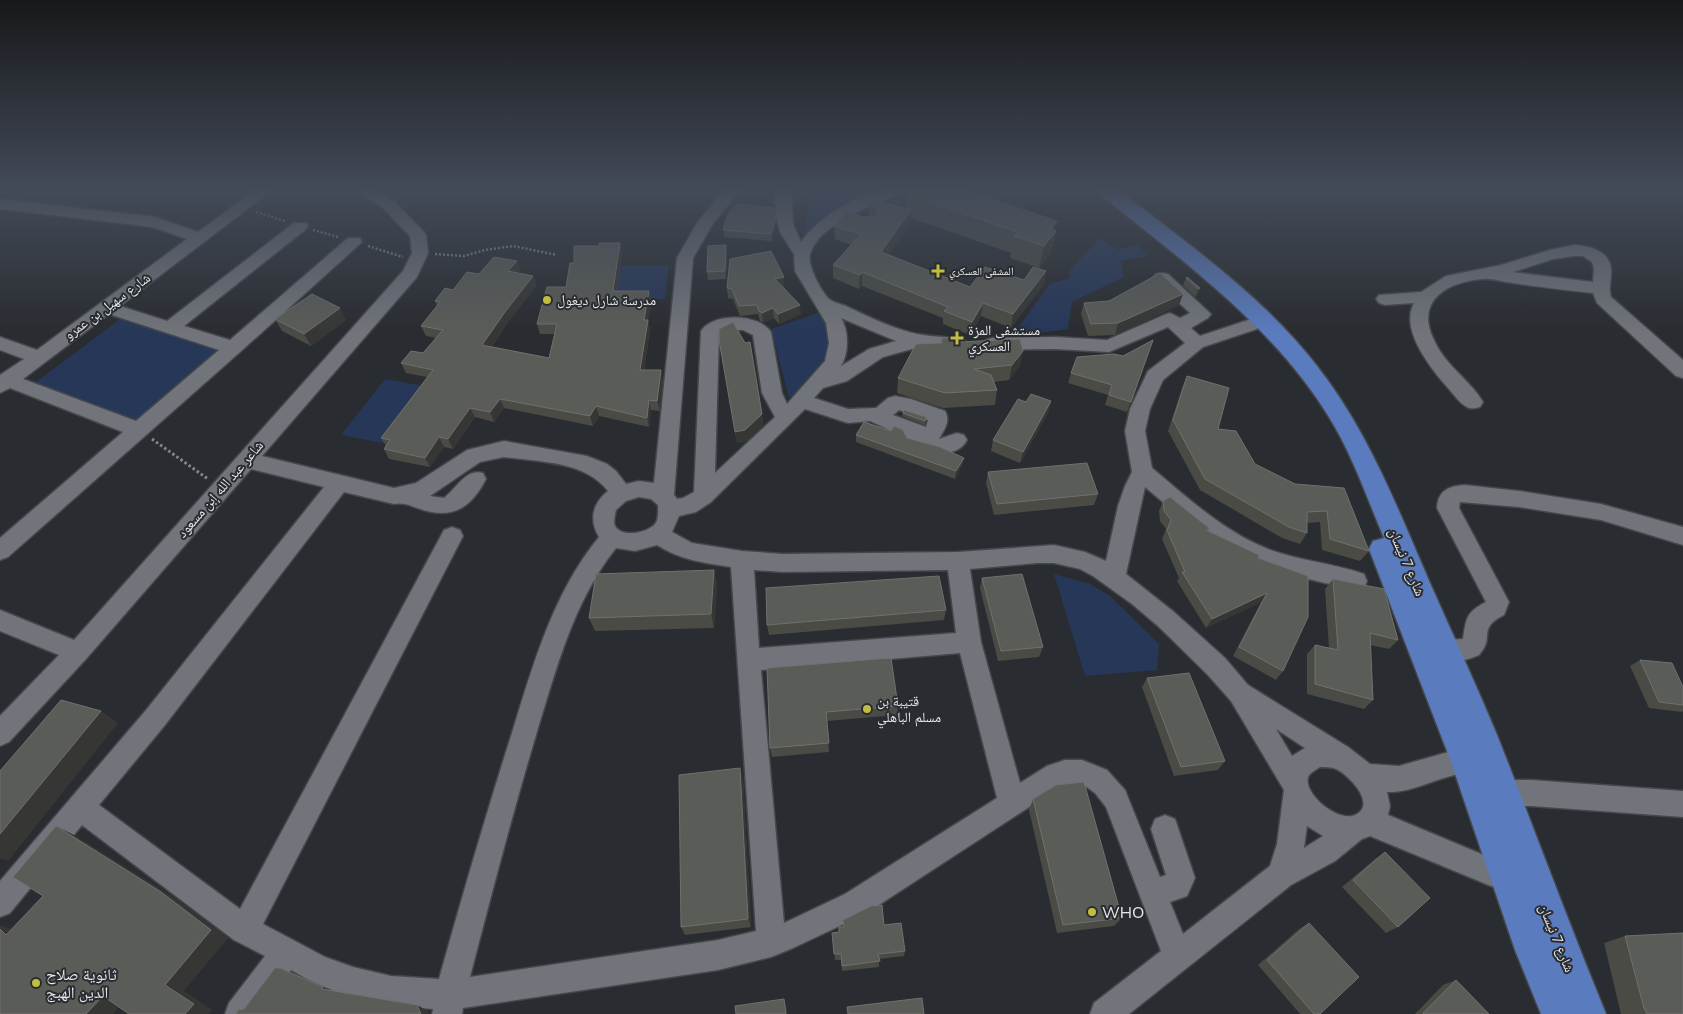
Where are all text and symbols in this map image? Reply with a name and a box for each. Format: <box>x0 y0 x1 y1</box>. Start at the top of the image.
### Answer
marker: المشفى العسكري <box>931 264 945 278</box>
place label: المشفى العسكري <box>949 264 1014 280</box>
street label: شارع سهيل بن عمرو <box>60 269 154 344</box>
place label: مدرسة شارل ديغول <box>557 291 656 309</box>
marker: مدرسة شارل ديغول <box>541 294 553 306</box>
place label: مستشفى المزة العسكري <box>968 321 1040 358</box>
marker: مستشفى المزة العسكري <box>950 331 964 345</box>
street label: شاعر عبد الله إبن مسعود <box>173 437 268 542</box>
street label: شارع 7 نيسان <box>1384 525 1429 599</box>
place label: قتيبة بن مسلم الباهلي <box>877 692 941 729</box>
marker: قتيبة بن مسلم الباهلي <box>861 703 873 715</box>
street label: شارع 7 نيسان <box>1534 901 1579 975</box>
place label: WHO <box>1102 902 1144 922</box>
marker: WHO <box>1086 906 1098 918</box>
place label: ثانوية صلاح الدين الهبج <box>46 964 117 1003</box>
marker: ثانوية صلاح الدين الهبج <box>30 977 42 989</box>

